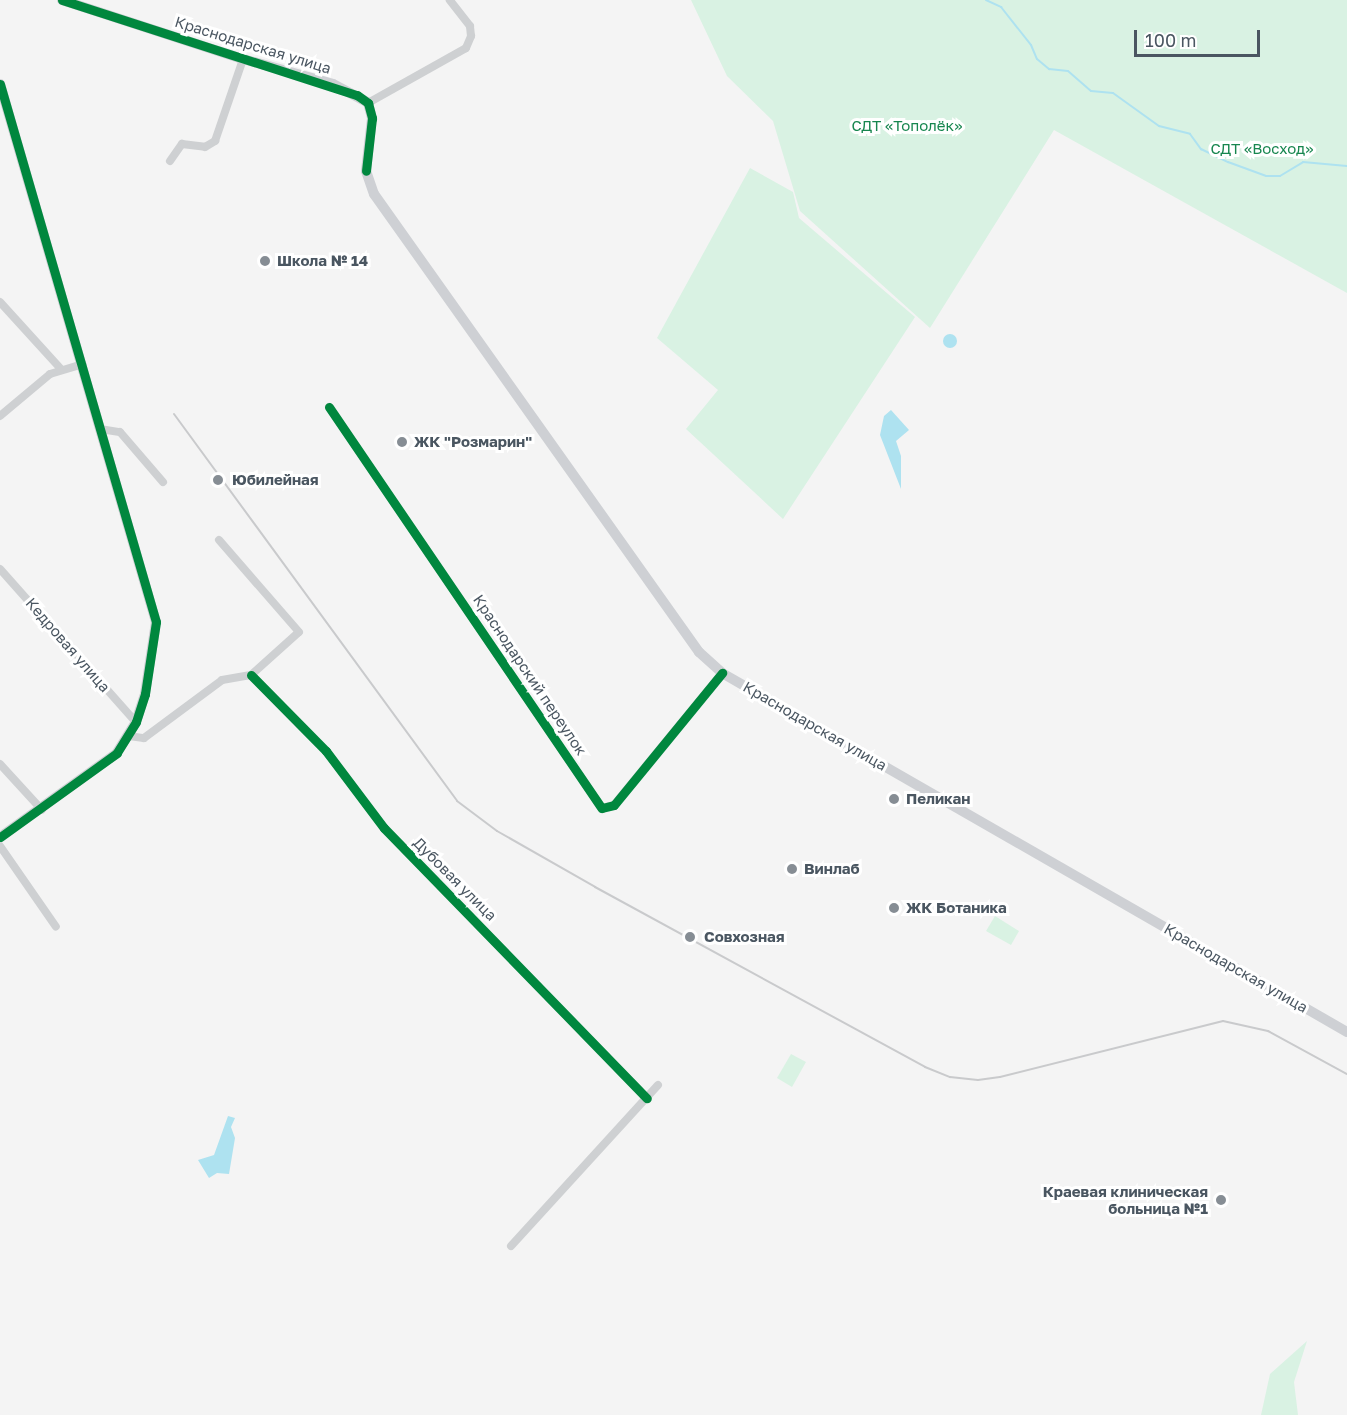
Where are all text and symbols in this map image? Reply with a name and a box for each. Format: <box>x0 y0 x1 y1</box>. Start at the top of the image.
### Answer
street label: Краснодарская улица <box>173 13 333 77</box>
scale bar <box>1137 18 1263 56</box>
text: 100 m <box>1145 29 1196 51</box>
park label: СДТ «Тополёк» <box>852 117 962 135</box>
park label: СДТ «Восход» <box>1211 140 1313 158</box>
place label: Школа № 14 <box>277 252 368 270</box>
marker: Школа № 14 <box>258 254 272 268</box>
place label: ЖК "Розмарин" <box>414 433 532 451</box>
marker: ЖК "Розмарин" <box>395 435 409 449</box>
marker: Юбилейная <box>209 471 227 489</box>
place label: Юбилейная <box>232 471 319 489</box>
street label: Краснодарский переулок <box>469 591 591 759</box>
street label: Кедровая улица <box>22 594 114 696</box>
street label: Краснодарская улица <box>740 678 890 774</box>
place label: Пеликан <box>906 790 970 808</box>
marker: Пеликан <box>887 792 901 806</box>
street label: Дубовая улица <box>410 834 500 924</box>
place label: Винлаб <box>804 860 860 878</box>
marker: Винлаб <box>785 862 799 876</box>
place label: ЖК Ботаника <box>906 899 1007 917</box>
marker: ЖК Ботаника <box>887 901 901 915</box>
street label: Краснодарская улица <box>1161 920 1311 1016</box>
marker: Совхозная <box>681 928 699 946</box>
place label: Совхозная <box>704 928 785 946</box>
place label: Краевая клиническая больница №1 <box>1043 1182 1208 1217</box>
marker: Краевая клиническая больница №1 <box>1212 1191 1230 1209</box>

